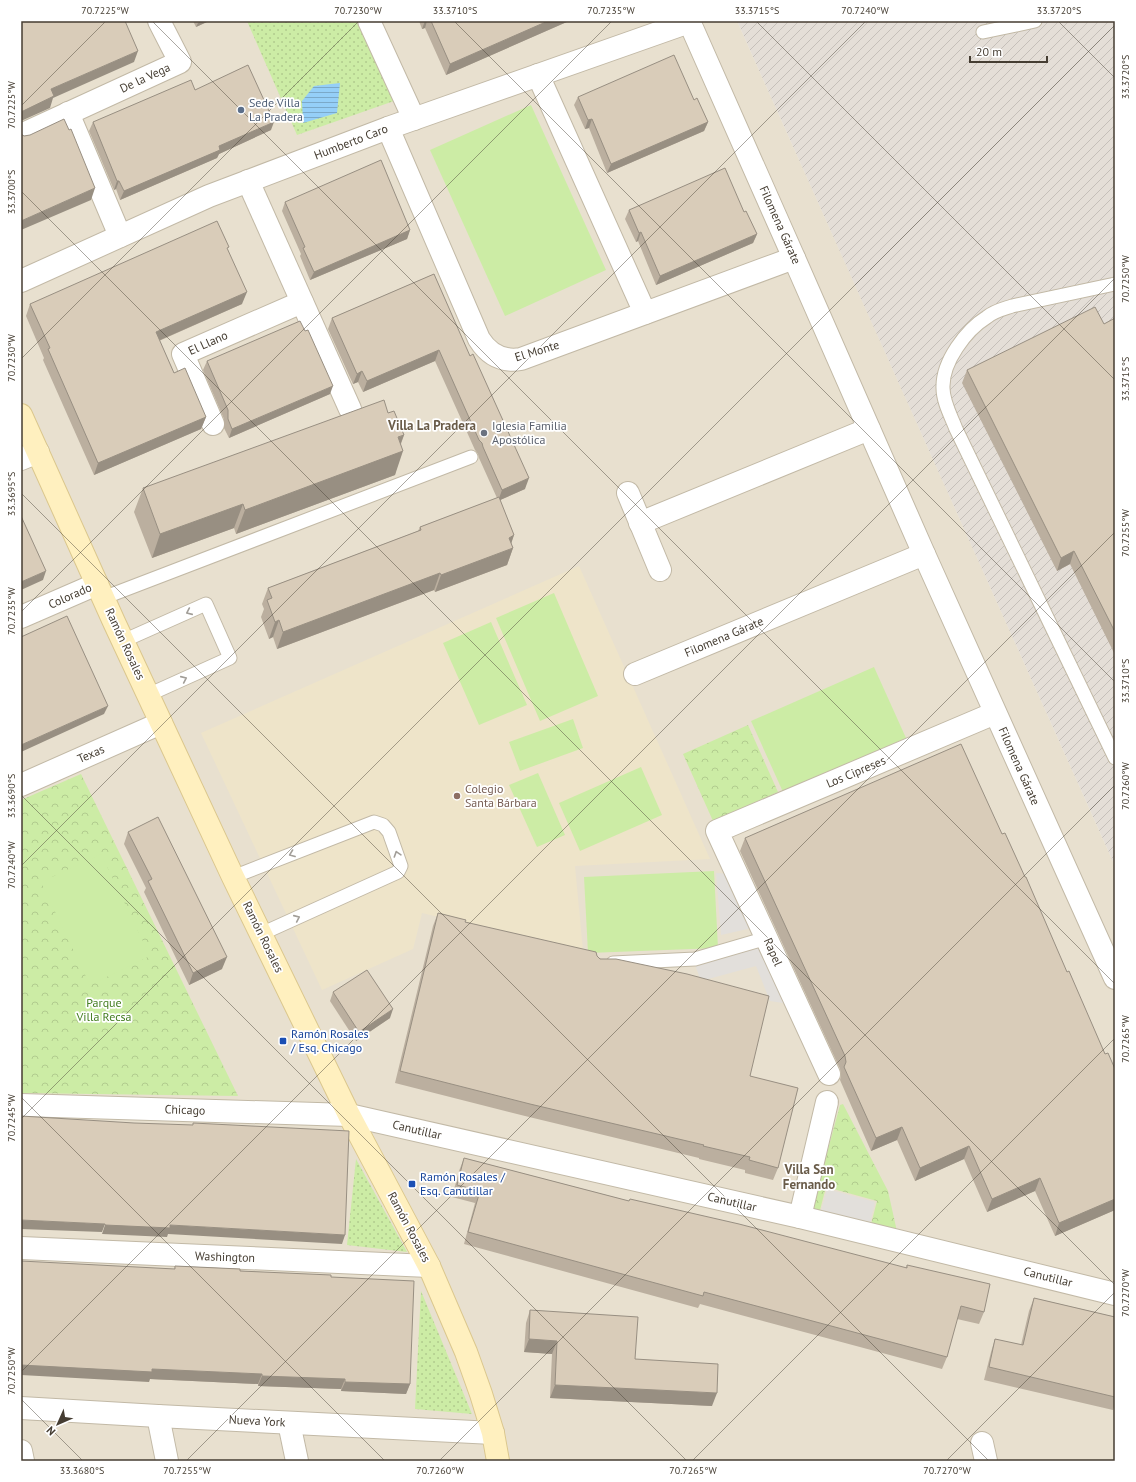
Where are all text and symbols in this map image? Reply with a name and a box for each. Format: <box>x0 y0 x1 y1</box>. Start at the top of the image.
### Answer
text: 70.7225°W <box>81 4 129 17</box>
text: 70.7230°W <box>334 4 382 17</box>
text: 33.3710°S <box>433 4 477 17</box>
text: 70.7235°W <box>587 4 635 17</box>
text: 33.3715°S <box>735 4 779 17</box>
text: 70.7240°W <box>841 4 889 17</box>
text: 33.3720°S <box>1037 4 1081 17</box>
scale bar <box>970 38 1047 64</box>
text: 20 m <box>976 44 1002 59</box>
text: 33.3720°S <box>1119 55 1132 99</box>
street label: De la Vega <box>117 59 172 96</box>
text: 70.7225°W <box>5 81 18 129</box>
place label: Sede Villa La Pradera <box>249 95 303 124</box>
marker: Sede Villa La Pradera <box>236 105 246 115</box>
street label: Humberto Caro <box>312 121 390 163</box>
text: 33.3700°S <box>5 170 18 214</box>
street label: Filomena Gárate <box>756 183 804 266</box>
text: 70.7250°W <box>1119 255 1132 303</box>
street label: El Llano <box>186 327 230 358</box>
text: 70.7230°W <box>5 334 18 382</box>
street label: El Monte <box>513 337 561 364</box>
text: 33.3715°S <box>1119 357 1132 401</box>
district label: Villa La Pradera <box>387 417 476 434</box>
place label: Iglesia Familia Apostólica <box>492 418 567 447</box>
marker: Iglesia Familia Apostólica <box>479 428 489 438</box>
text: 33.3695°S <box>5 472 18 516</box>
text: 70.7255°W <box>1119 509 1132 557</box>
street label: Colorado <box>46 579 94 612</box>
text: 70.7235°W <box>5 587 18 635</box>
street label: Ramón Rosales <box>102 605 149 682</box>
one-way arrow <box>185 607 193 615</box>
street label: Filomena Gárate <box>682 613 766 660</box>
text: 33.3710°S <box>1119 659 1132 703</box>
one-way arrow <box>179 676 187 684</box>
street label: Filomena Gárate <box>995 724 1043 807</box>
street label: Texas <box>75 741 107 766</box>
street label: Los Cipreses <box>824 752 888 791</box>
text: 70.7260°W <box>1119 762 1132 810</box>
text: 33.3690°S <box>5 774 18 818</box>
place label: Colegio Santa Bárbara <box>465 781 537 810</box>
marker: Colegio Santa Bárbara <box>452 791 462 801</box>
text: 70.7240°W <box>5 841 18 889</box>
one-way arrow <box>288 849 295 857</box>
one-way arrow <box>393 851 401 858</box>
street label: Ramón Rosales <box>240 899 287 975</box>
one-way arrow <box>293 915 300 923</box>
street label: Rapel <box>761 935 786 969</box>
park label: Parque Villa Recsa <box>75 995 132 1024</box>
text: 70.7265°W <box>1119 1015 1132 1063</box>
place label: Ramón Rosales / Esq. Chicago <box>290 1026 369 1055</box>
marker: Ramón Rosales / Esq. Chicago <box>278 1036 288 1046</box>
text: 70.7245°W <box>5 1094 18 1142</box>
street label: Chicago <box>164 1101 206 1118</box>
street label: Canutillar <box>391 1117 443 1142</box>
district label: Villa San Fernando <box>783 1161 835 1193</box>
place label: Ramón Rosales / Esq. Canutillar <box>420 1169 506 1198</box>
marker: Ramón Rosales / Esq. Canutillar <box>407 1179 417 1189</box>
street label: Ramón Rosales <box>385 1189 434 1265</box>
street label: Canutillar <box>706 1189 758 1214</box>
street label: Washington <box>195 1248 255 1265</box>
street label: Canutillar <box>1022 1263 1074 1290</box>
text: 70.7270°W <box>1119 1269 1132 1317</box>
text: 70.7250°W <box>5 1347 18 1395</box>
north arrow <box>38 1404 78 1444</box>
street label: Nueva York <box>228 1412 286 1429</box>
text: N <box>43 1424 58 1439</box>
text: 33.3680°S <box>60 1464 104 1477</box>
text: 70.7255°W <box>163 1464 211 1477</box>
text: 70.7260°W <box>416 1464 464 1477</box>
text: 70.7265°W <box>669 1464 717 1477</box>
text: 70.7270°W <box>923 1464 971 1477</box>

